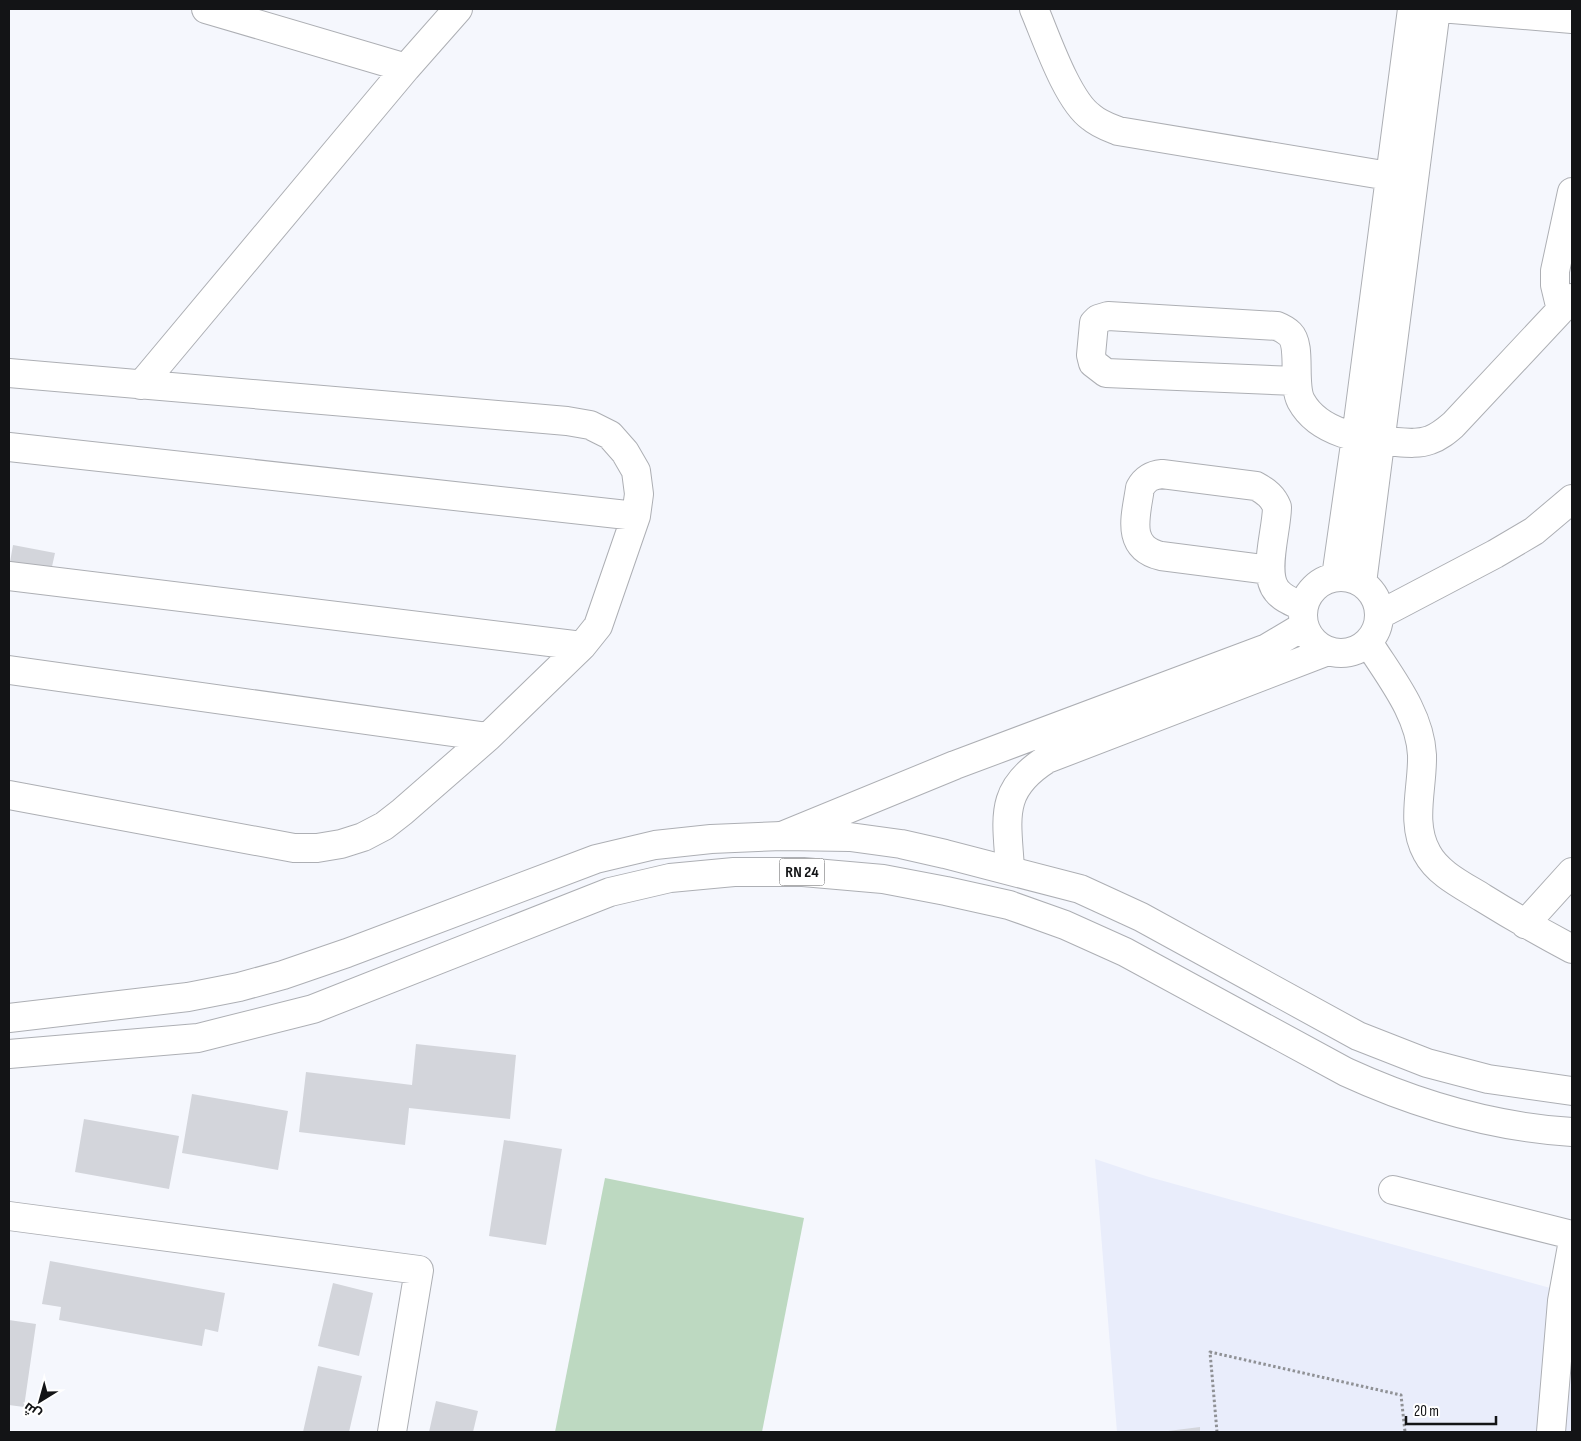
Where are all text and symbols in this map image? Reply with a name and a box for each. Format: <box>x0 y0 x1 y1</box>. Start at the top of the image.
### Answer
road number: RN 24 <box>780 859 824 886</box>
north arrow <box>15 1376 65 1426</box>
scale bar <box>1406 1394 1496 1426</box>
text: ش <box>20 1399 45 1423</box>
text: 20 m <box>1414 1402 1439 1421</box>

